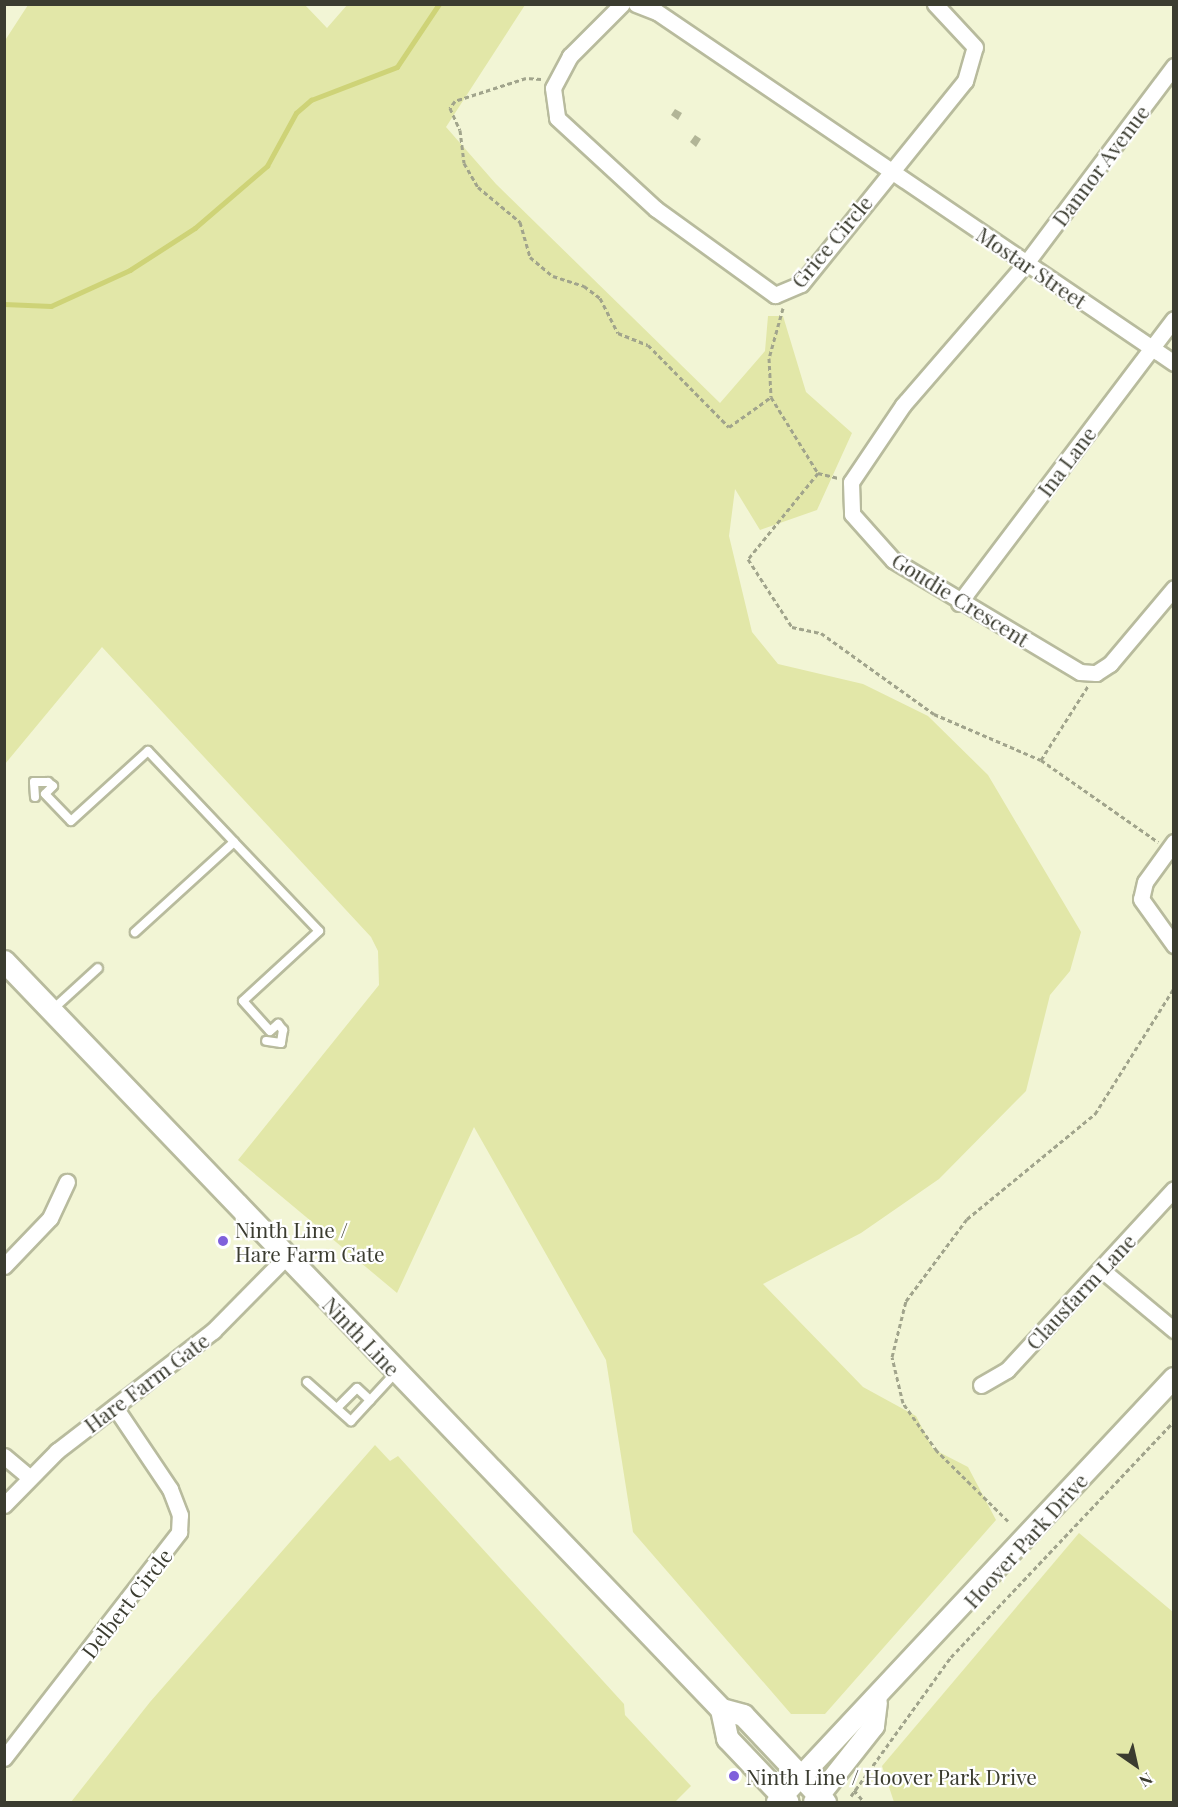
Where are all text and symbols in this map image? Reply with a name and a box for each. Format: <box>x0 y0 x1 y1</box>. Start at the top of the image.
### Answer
street label: Dannor Avenue <box>1046 99 1154 231</box>
street label: Grice Circle <box>785 190 877 292</box>
street label: Mostar Street <box>972 221 1092 313</box>
street label: Ina Lane <box>1031 421 1101 501</box>
street label: Goudie Crescent <box>888 547 1034 651</box>
place label: Ninth Line / Hare Farm Gate <box>235 1216 385 1266</box>
street label: Clausfarm Lane <box>1020 1228 1140 1354</box>
marker: Ninth Line / Hare Farm Gate <box>216 1234 230 1248</box>
street label: Ninth Line <box>318 1291 406 1381</box>
street label: Hare Farm Gate <box>79 1327 213 1437</box>
street label: Hoover Park Drive <box>958 1467 1092 1613</box>
street label: Delbert Circle <box>75 1543 177 1663</box>
north arrow <box>1106 1735 1166 1795</box>
place label: Ninth Line / Hoover Park Drive <box>746 1763 1038 1789</box>
text: N <box>1136 1768 1157 1792</box>
marker: Ninth Line / Hoover Park Drive <box>727 1769 741 1783</box>

